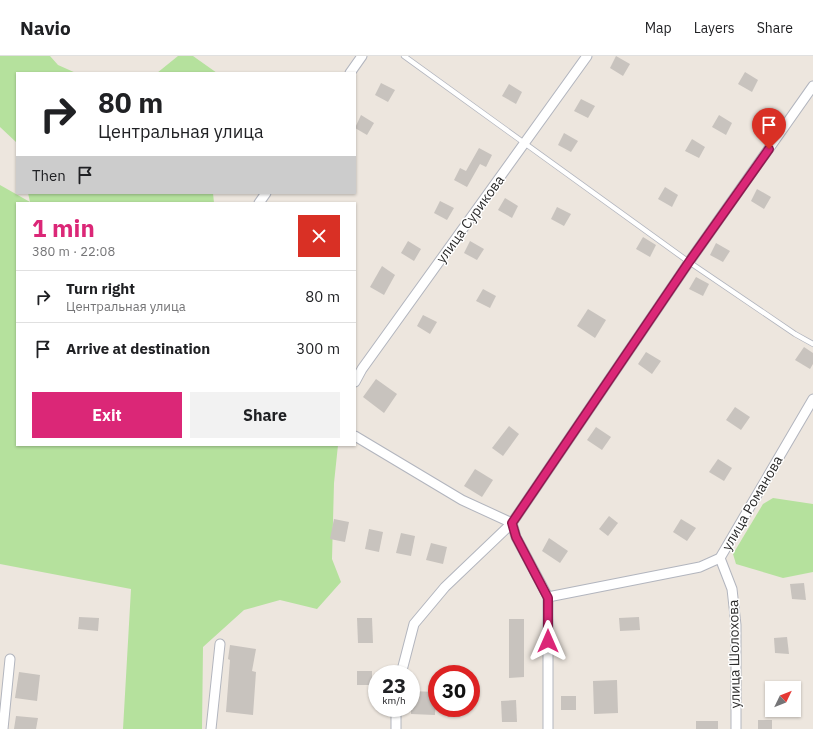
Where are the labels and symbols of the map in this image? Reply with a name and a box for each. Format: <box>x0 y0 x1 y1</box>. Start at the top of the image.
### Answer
pin <box>752 108 786 149</box>
street label: улица Сурикова <box>432 171 508 267</box>
street label: улица Романова <box>718 452 787 554</box>
street label: улица Шолохова <box>724 599 744 709</box>
position arrow <box>527 620 569 662</box>
speed limit sign: 30 <box>428 665 480 717</box>
north arrow <box>765 681 801 717</box>

